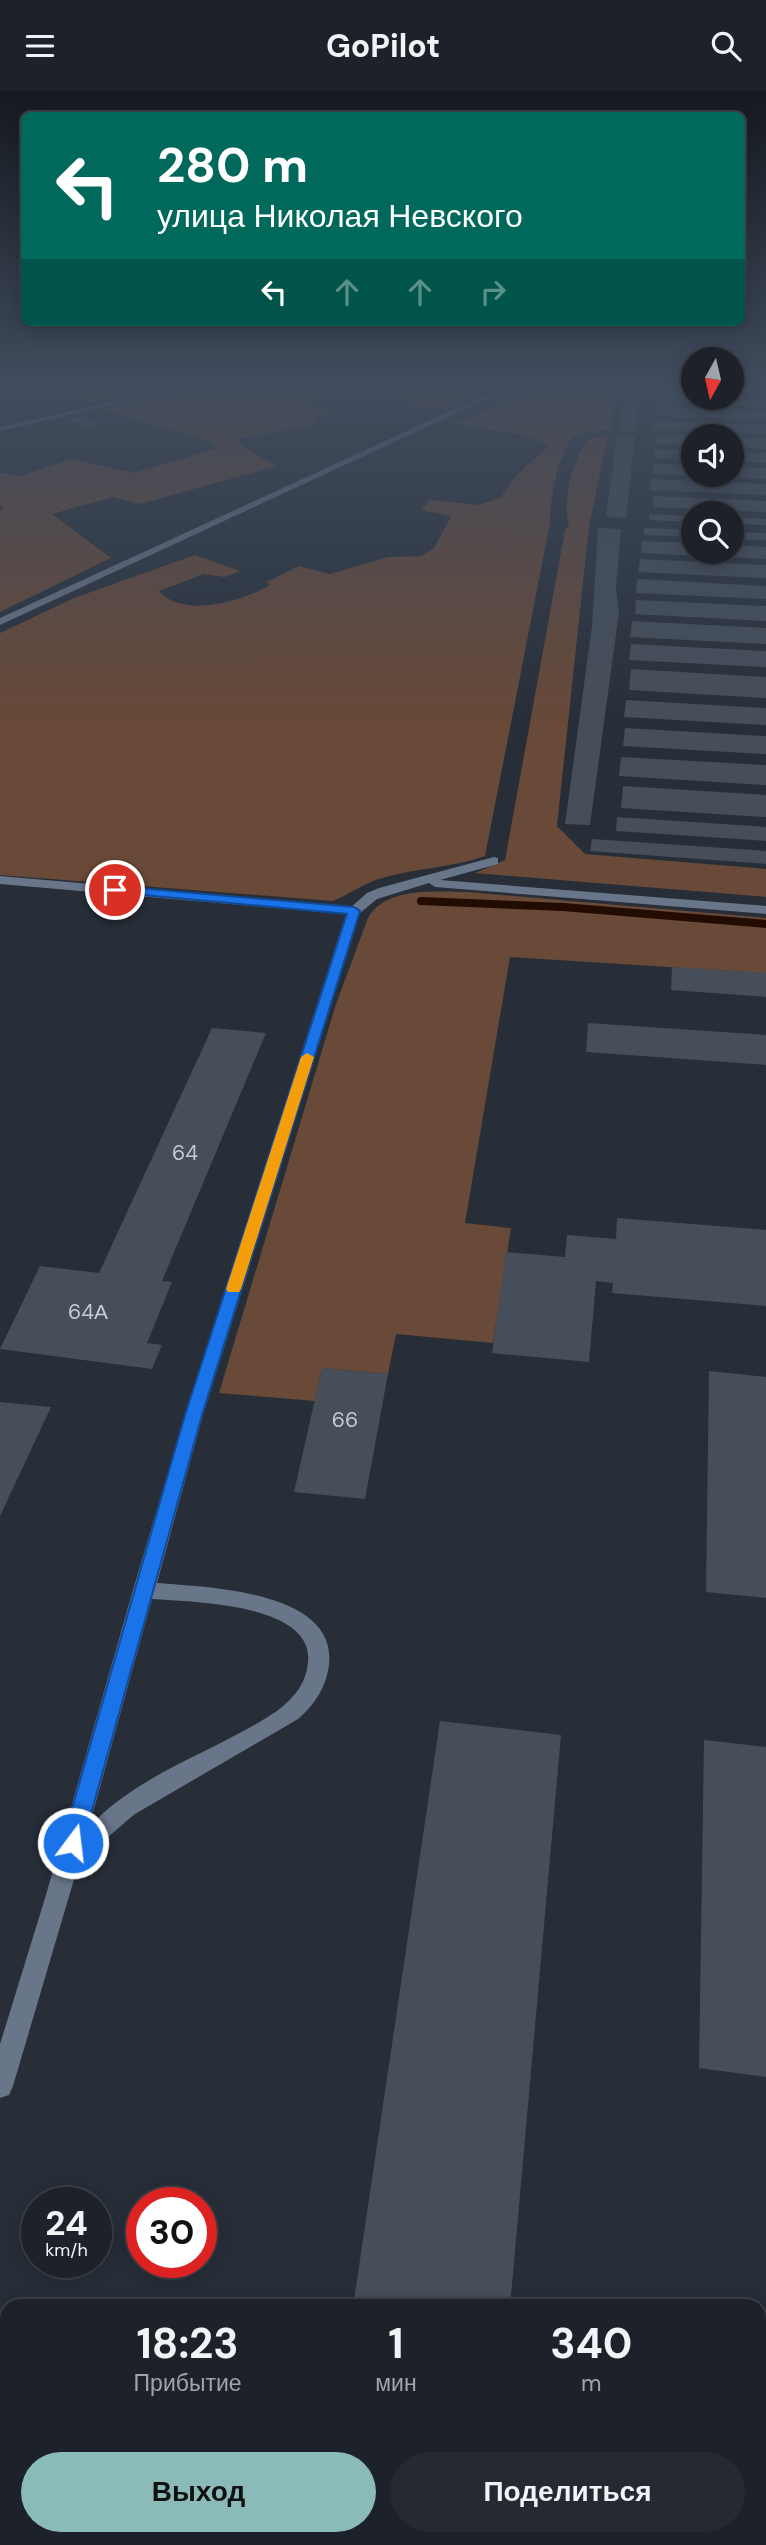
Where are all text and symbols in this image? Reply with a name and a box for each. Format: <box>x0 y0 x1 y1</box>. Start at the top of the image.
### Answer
text: GoPilot <box>326 25 440 67</box>
icon: menu <box>21 27 59 65</box>
icon: search <box>707 27 745 65</box>
text: 280 m <box>157 133 308 197</box>
icon: left <box>42 140 133 231</box>
text: улица Николая Невского <box>157 195 523 237</box>
icon: left <box>255 273 293 311</box>
icon: ahead <box>328 273 366 311</box>
icon: ahead <box>401 273 439 311</box>
icon: right <box>474 273 512 311</box>
north arrow <box>681 347 744 409</box>
map controls <box>681 347 744 564</box>
button: sound <box>681 424 744 487</box>
button: search <box>681 501 744 564</box>
pin <box>85 860 145 920</box>
icon: arrive <box>96 871 134 909</box>
house number: 64 <box>172 1139 198 1167</box>
house number: 64А <box>68 1298 108 1326</box>
house number: 66 <box>332 1406 358 1434</box>
position arrow <box>36 1806 110 1880</box>
speed limit sign: 30 <box>126 2187 217 2278</box>
text: 24 <box>45 2200 88 2246</box>
text: km/h <box>45 2238 88 2262</box>
text: 18:23 <box>137 2316 239 2371</box>
text: 1 <box>388 2316 404 2371</box>
text: 340 <box>550 2316 632 2371</box>
text: Прибытие <box>134 2368 242 2398</box>
text: мин <box>375 2368 417 2398</box>
text: m <box>581 2368 602 2398</box>
button: Выход <box>21 2452 376 2532</box>
button: Поделиться <box>390 2452 745 2532</box>

